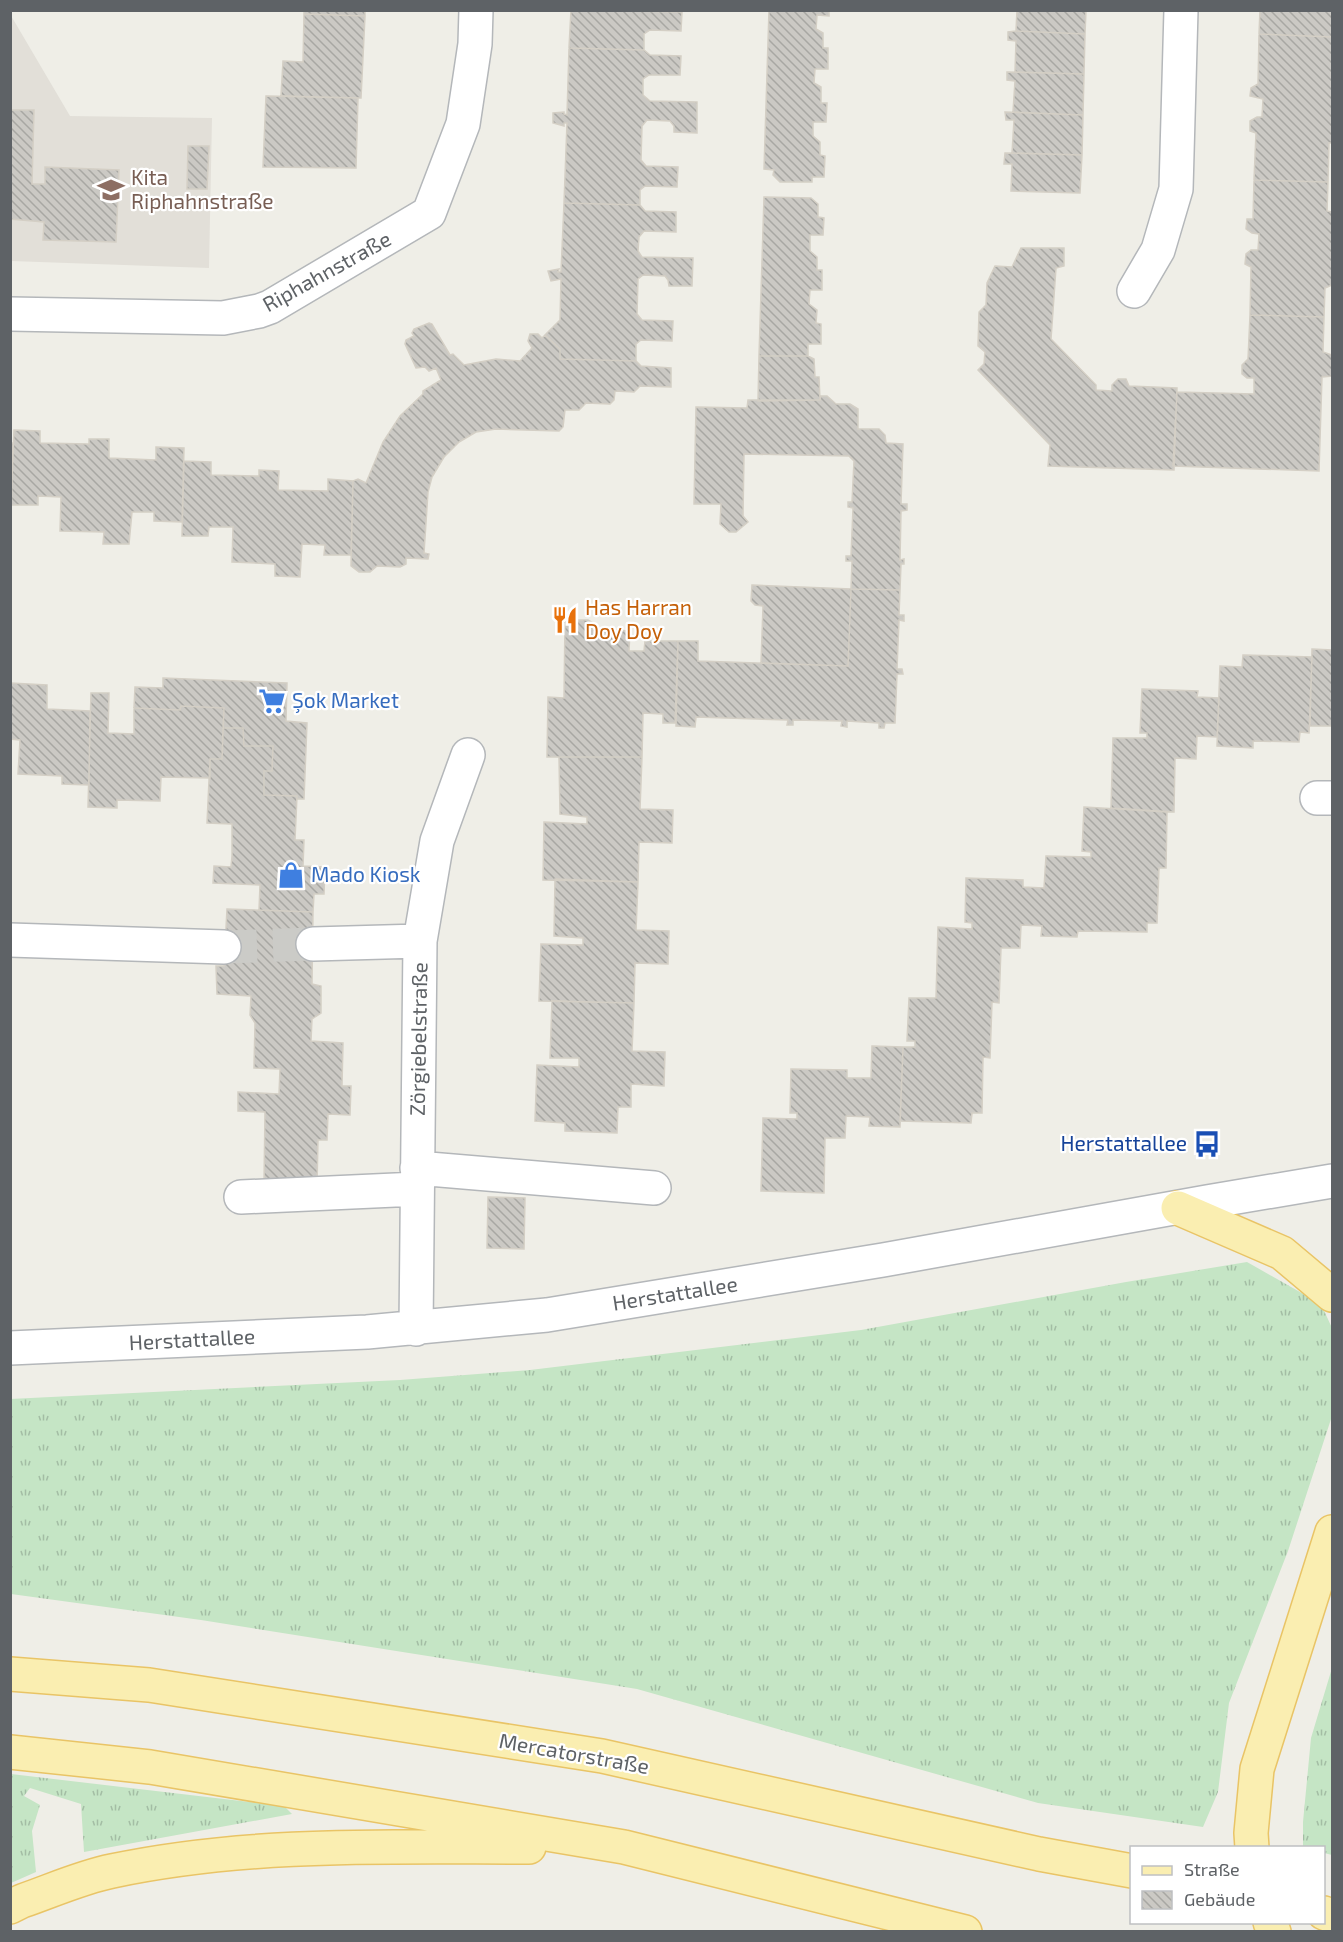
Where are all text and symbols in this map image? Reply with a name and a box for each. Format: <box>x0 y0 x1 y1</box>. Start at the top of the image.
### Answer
place label: Kita Riphahnstraße <box>131 164 274 213</box>
school or university icon: Kita Riphahnstraße <box>96 175 126 205</box>
street label: Riphahnstraße <box>258 225 395 316</box>
place label: Has Harran Doy Doy <box>585 594 692 643</box>
restaurant icon: Has Harran Doy Doy <box>550 605 580 635</box>
supermarket icon: Şok Market <box>257 686 287 716</box>
place label: Şok Market <box>292 687 399 714</box>
shop icon: Mado Kiosk <box>276 860 306 890</box>
place label: Mado Kiosk <box>311 861 421 886</box>
street label: Zörgiebelstraße <box>404 962 431 1116</box>
bus stop icon: Herstattallee <box>1192 1129 1222 1159</box>
place label: Herstattallee <box>1061 1130 1187 1155</box>
street label: Herstattallee <box>610 1270 739 1315</box>
street label: Herstattallee <box>128 1323 256 1354</box>
street label: Mercatorstraße <box>497 1727 651 1778</box>
legend <box>1130 1846 1325 1924</box>
text: Straße <box>1184 1858 1240 1880</box>
text: Gebäude <box>1184 1888 1255 1910</box>

